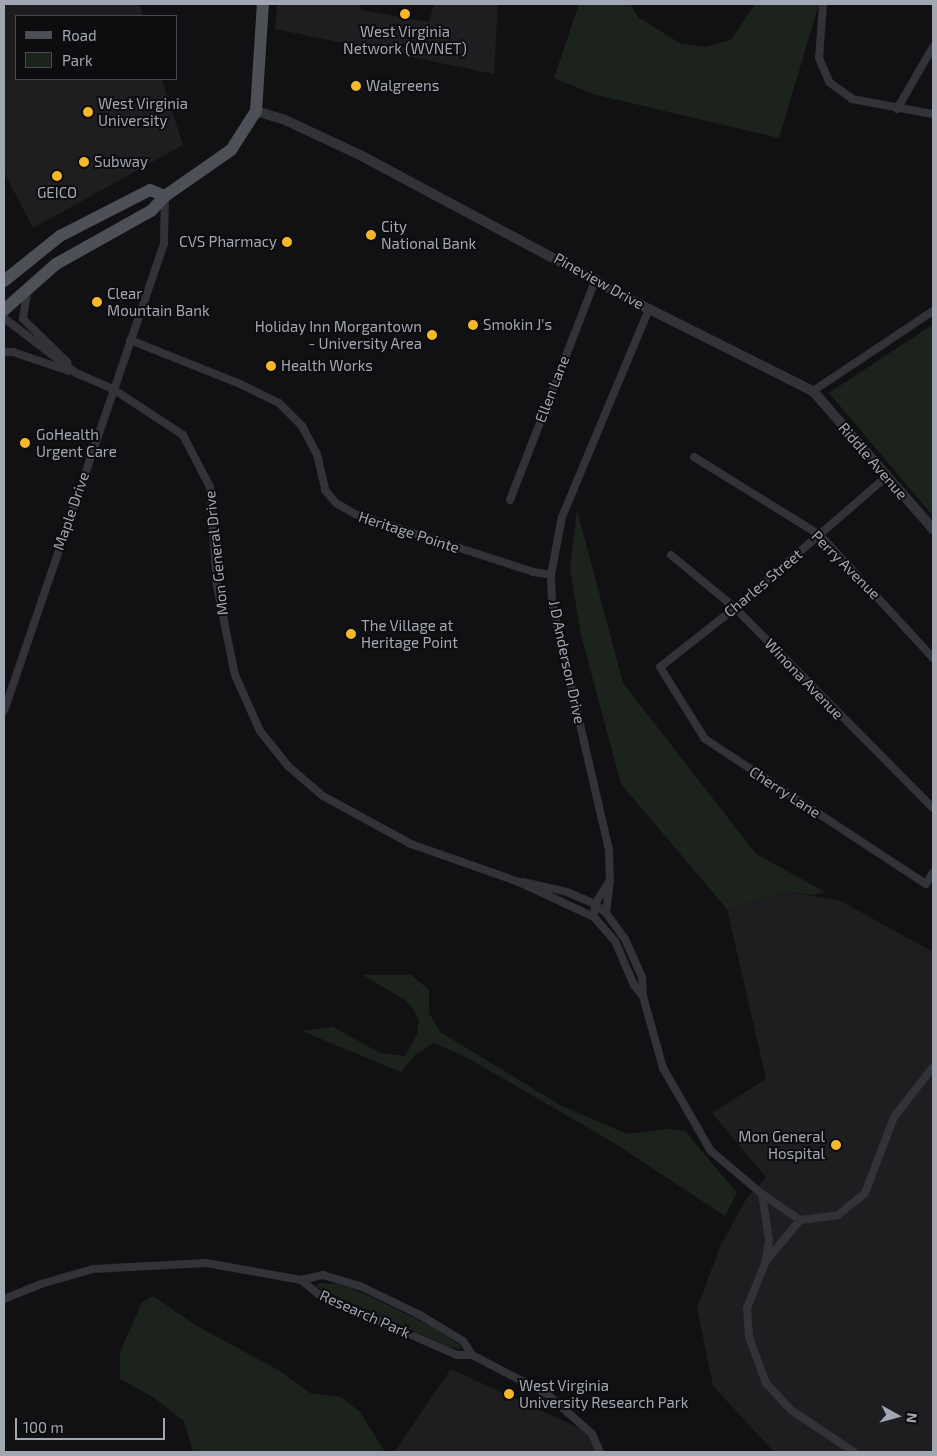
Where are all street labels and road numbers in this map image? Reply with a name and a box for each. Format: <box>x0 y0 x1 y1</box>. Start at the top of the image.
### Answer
street label: Pineview Drive <box>551 249 647 313</box>
street label: Ellen Lane <box>531 353 573 425</box>
street label: Riddle Avenue <box>835 419 911 503</box>
street label: Maple Drive <box>49 470 93 552</box>
street label: Mon General Drive <box>200 490 232 616</box>
street label: Heritage Pointe <box>356 507 462 557</box>
street label: Perry Avenue <box>808 527 884 603</box>
street label: Charles Street <box>720 545 806 621</box>
street label: J D Anderson Drive <box>545 598 589 726</box>
street label: Winona Avenue <box>761 635 847 723</box>
street label: Cherry Lane <box>746 762 824 822</box>
street label: Research Park <box>317 1286 413 1342</box>

